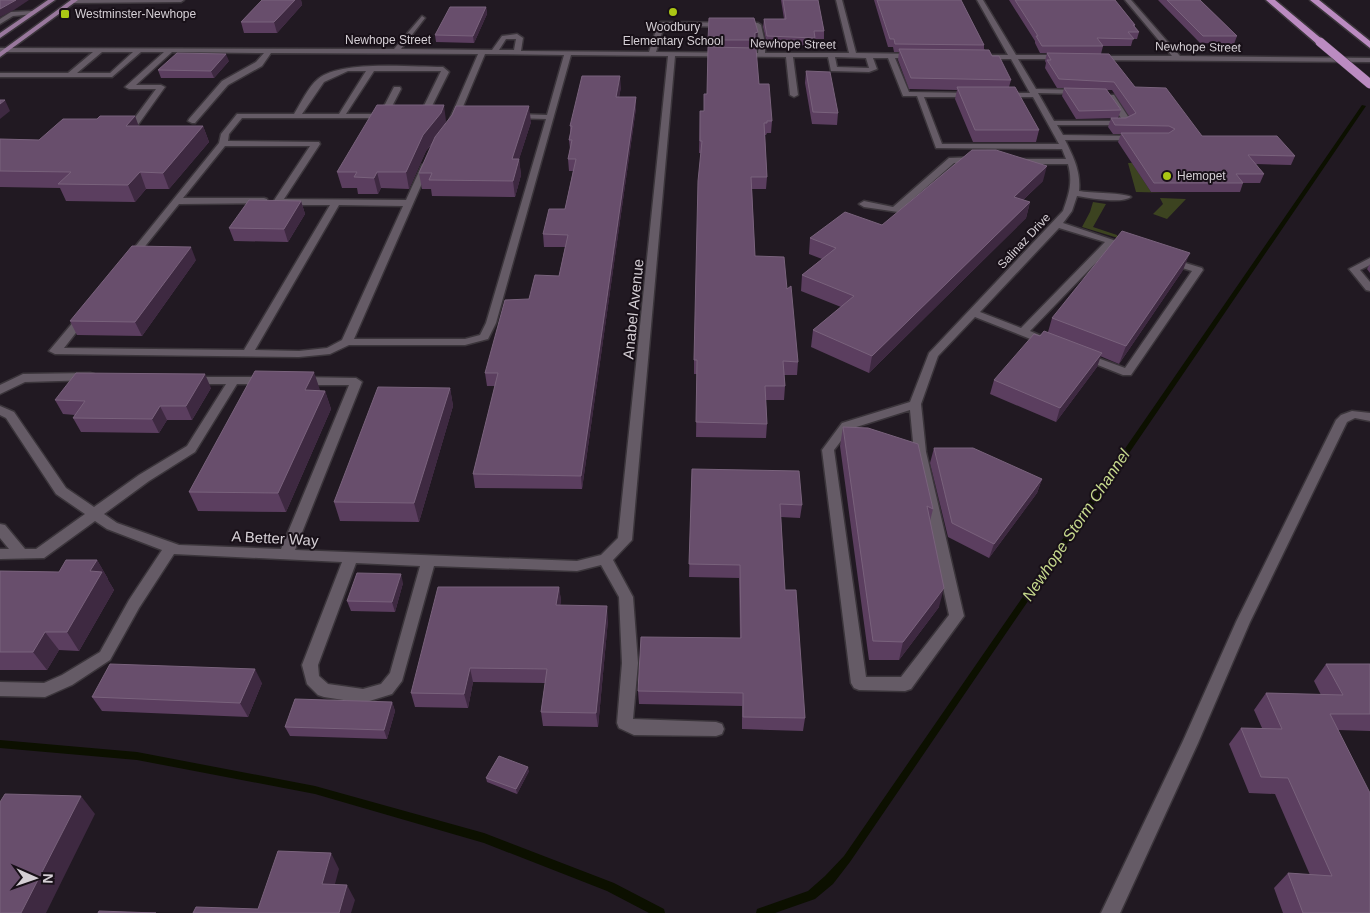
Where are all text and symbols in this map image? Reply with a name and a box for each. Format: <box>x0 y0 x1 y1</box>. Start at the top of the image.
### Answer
marker: Woodbury Elementary School <box>667 6 679 18</box>
place label: Westminster-Newhope <box>75 7 196 21</box>
marker: Westminster-Newhope <box>59 8 71 20</box>
place label: Woodbury Elementary School <box>623 20 723 48</box>
street label: Newhope Street <box>345 33 432 47</box>
street label: Newhope Street <box>750 36 837 52</box>
street label: Newhope Street <box>1155 39 1242 55</box>
place label: Hemopet <box>1177 169 1226 183</box>
marker: Hemopet <box>1161 170 1173 182</box>
street label: Salinaz Drive <box>995 210 1053 272</box>
street label: Anabel Avenue <box>619 258 647 360</box>
water label: Newhope Storm Channel <box>1019 446 1133 604</box>
street label: A Better Way <box>231 527 319 549</box>
north arrow <box>10 853 60 903</box>
text: N <box>40 873 56 884</box>

